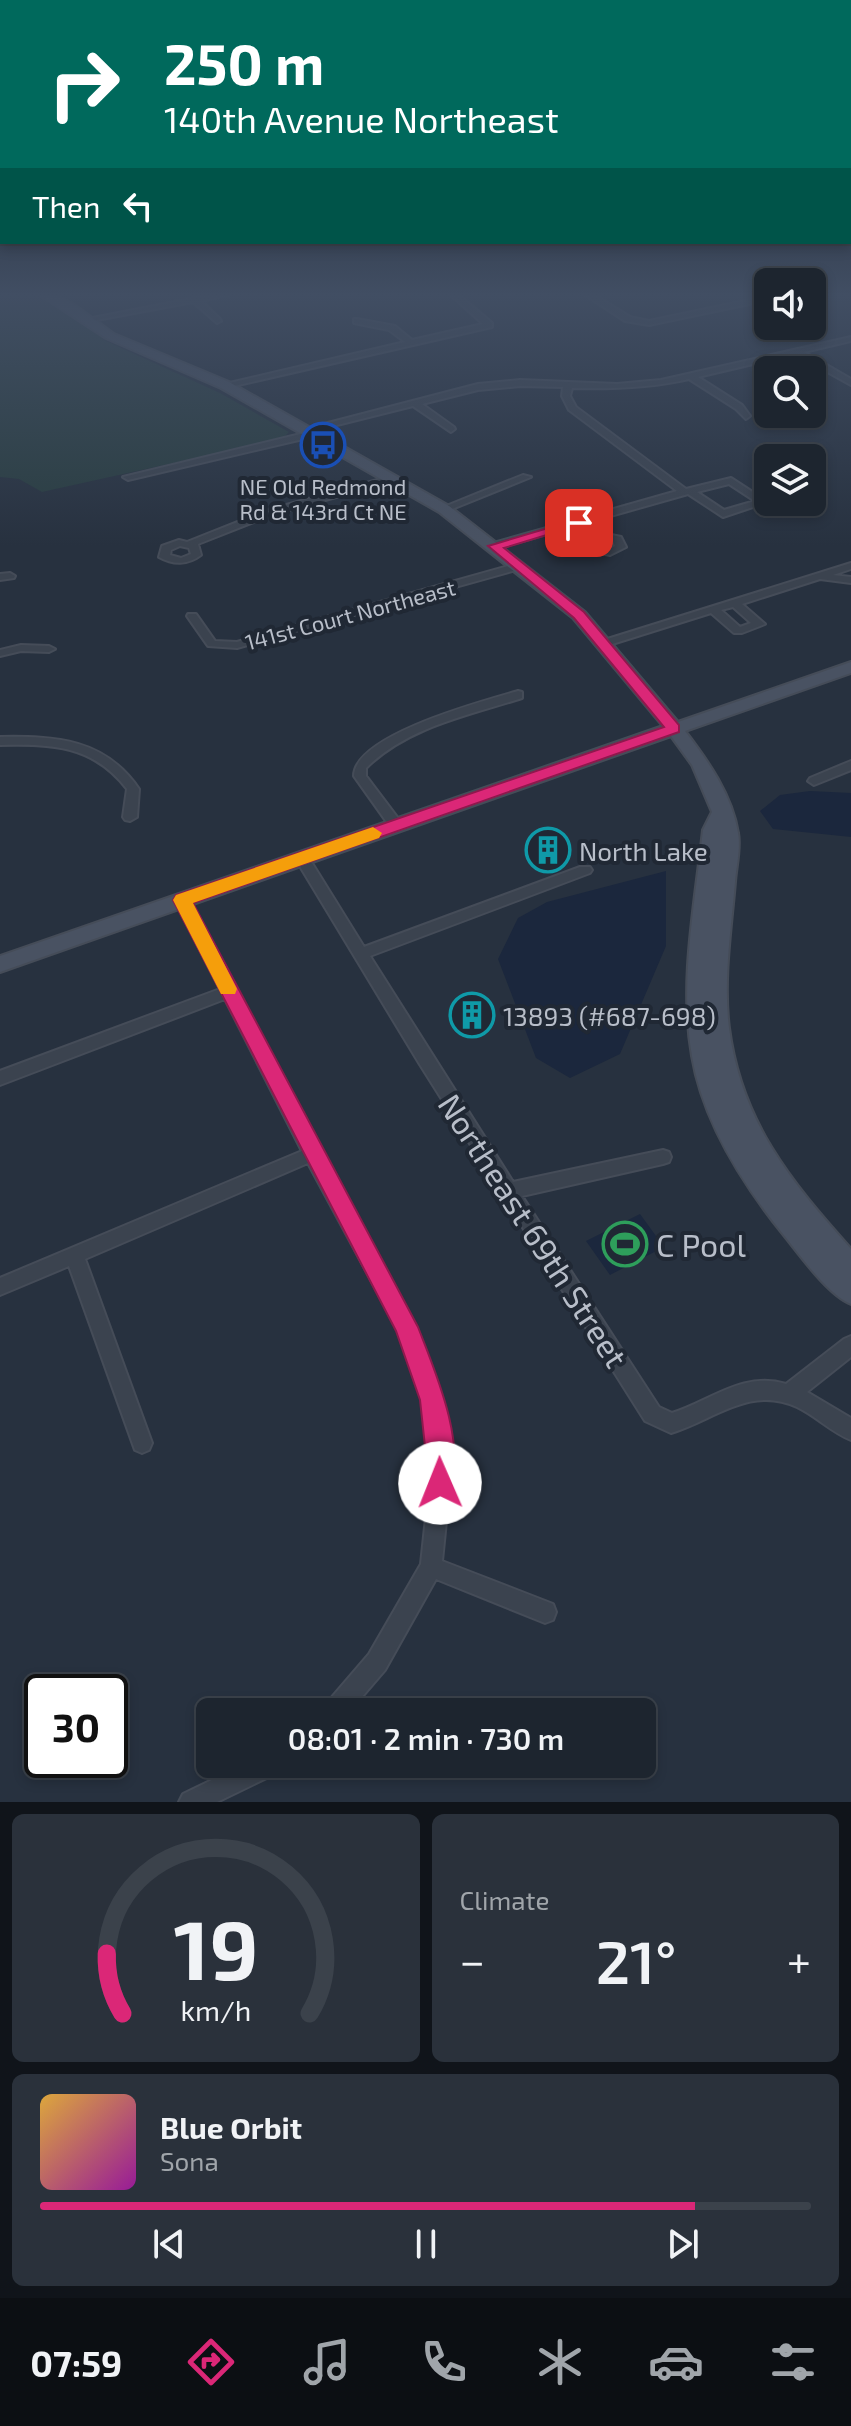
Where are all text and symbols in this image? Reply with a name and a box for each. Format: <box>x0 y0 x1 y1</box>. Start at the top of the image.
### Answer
text: 250 m <box>164 29 324 96</box>
icon: right <box>32 32 136 136</box>
text: 140th Avenue Northeast <box>164 97 559 140</box>
icon: left <box>116 184 160 228</box>
text: Then <box>32 188 100 224</box>
map controls <box>754 268 826 516</box>
button: sound <box>754 268 826 340</box>
button: search <box>754 356 826 428</box>
bus stop icon: NE Old Redmond Rd & 143rd Ct NE <box>299 421 347 469</box>
button: layers <box>754 444 826 516</box>
place label: NE Old Redmond Rd & 143rd Ct NE <box>239 473 407 524</box>
pin <box>545 489 613 557</box>
icon: arrive <box>557 501 601 545</box>
street label: 141st Court Northeast <box>242 573 458 655</box>
building icon: North Lake <box>524 826 572 874</box>
place label: North Lake <box>579 835 708 866</box>
building icon: 13893 (#687-698) <box>448 991 496 1039</box>
place label: 13893 (#687-698) <box>503 1000 716 1031</box>
street label: Northeast 69th Street <box>431 1086 637 1374</box>
sports icon: C Pool <box>601 1220 649 1268</box>
place label: C Pool <box>656 1225 746 1263</box>
position arrow <box>398 1441 482 1525</box>
speed limit sign: 30 <box>24 1674 128 1778</box>
text: 08:01 · 2 min · 730 m <box>288 1720 564 1756</box>
text: Climate <box>460 1884 549 1915</box>
text: 19 <box>173 1897 258 1997</box>
text: 21° <box>596 1924 676 1996</box>
text: − <box>460 1933 485 1986</box>
text: + <box>787 1933 811 1986</box>
text: km/h <box>180 1992 251 2027</box>
text: Blue Orbit <box>160 2109 302 2145</box>
text: Sona <box>160 2145 219 2176</box>
icon: previous <box>147 2222 191 2266</box>
icon: pause <box>404 2222 448 2266</box>
icon: next <box>661 2222 705 2266</box>
icon: directions <box>183 2334 239 2390</box>
icon: music <box>299 2334 355 2390</box>
icon: phone <box>416 2334 472 2390</box>
icon: climate <box>532 2334 588 2390</box>
icon: car <box>648 2334 704 2390</box>
icon: filters <box>765 2334 821 2390</box>
text: 07:59 <box>30 2341 122 2384</box>

